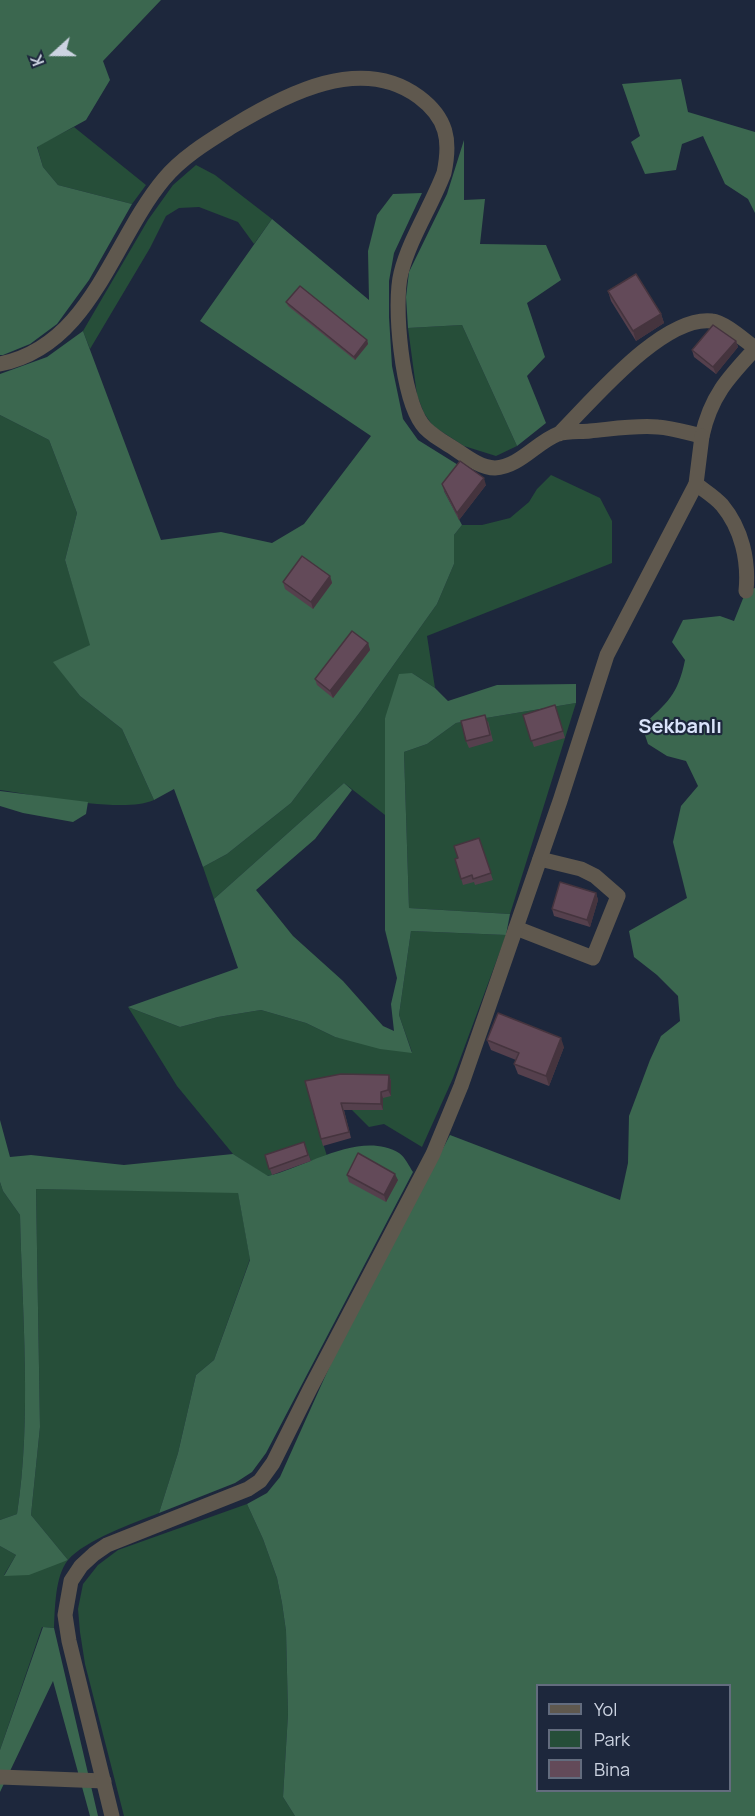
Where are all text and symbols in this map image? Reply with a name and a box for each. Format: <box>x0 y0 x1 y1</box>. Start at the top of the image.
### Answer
north arrow <box>24 24 84 84</box>
text: K <box>25 52 49 69</box>
district label: Sekbanlı <box>638 715 722 739</box>
legend <box>536 1684 731 1792</box>
text: Yol <box>594 1697 617 1721</box>
text: Park <box>594 1727 630 1751</box>
text: Bina <box>594 1757 630 1781</box>

